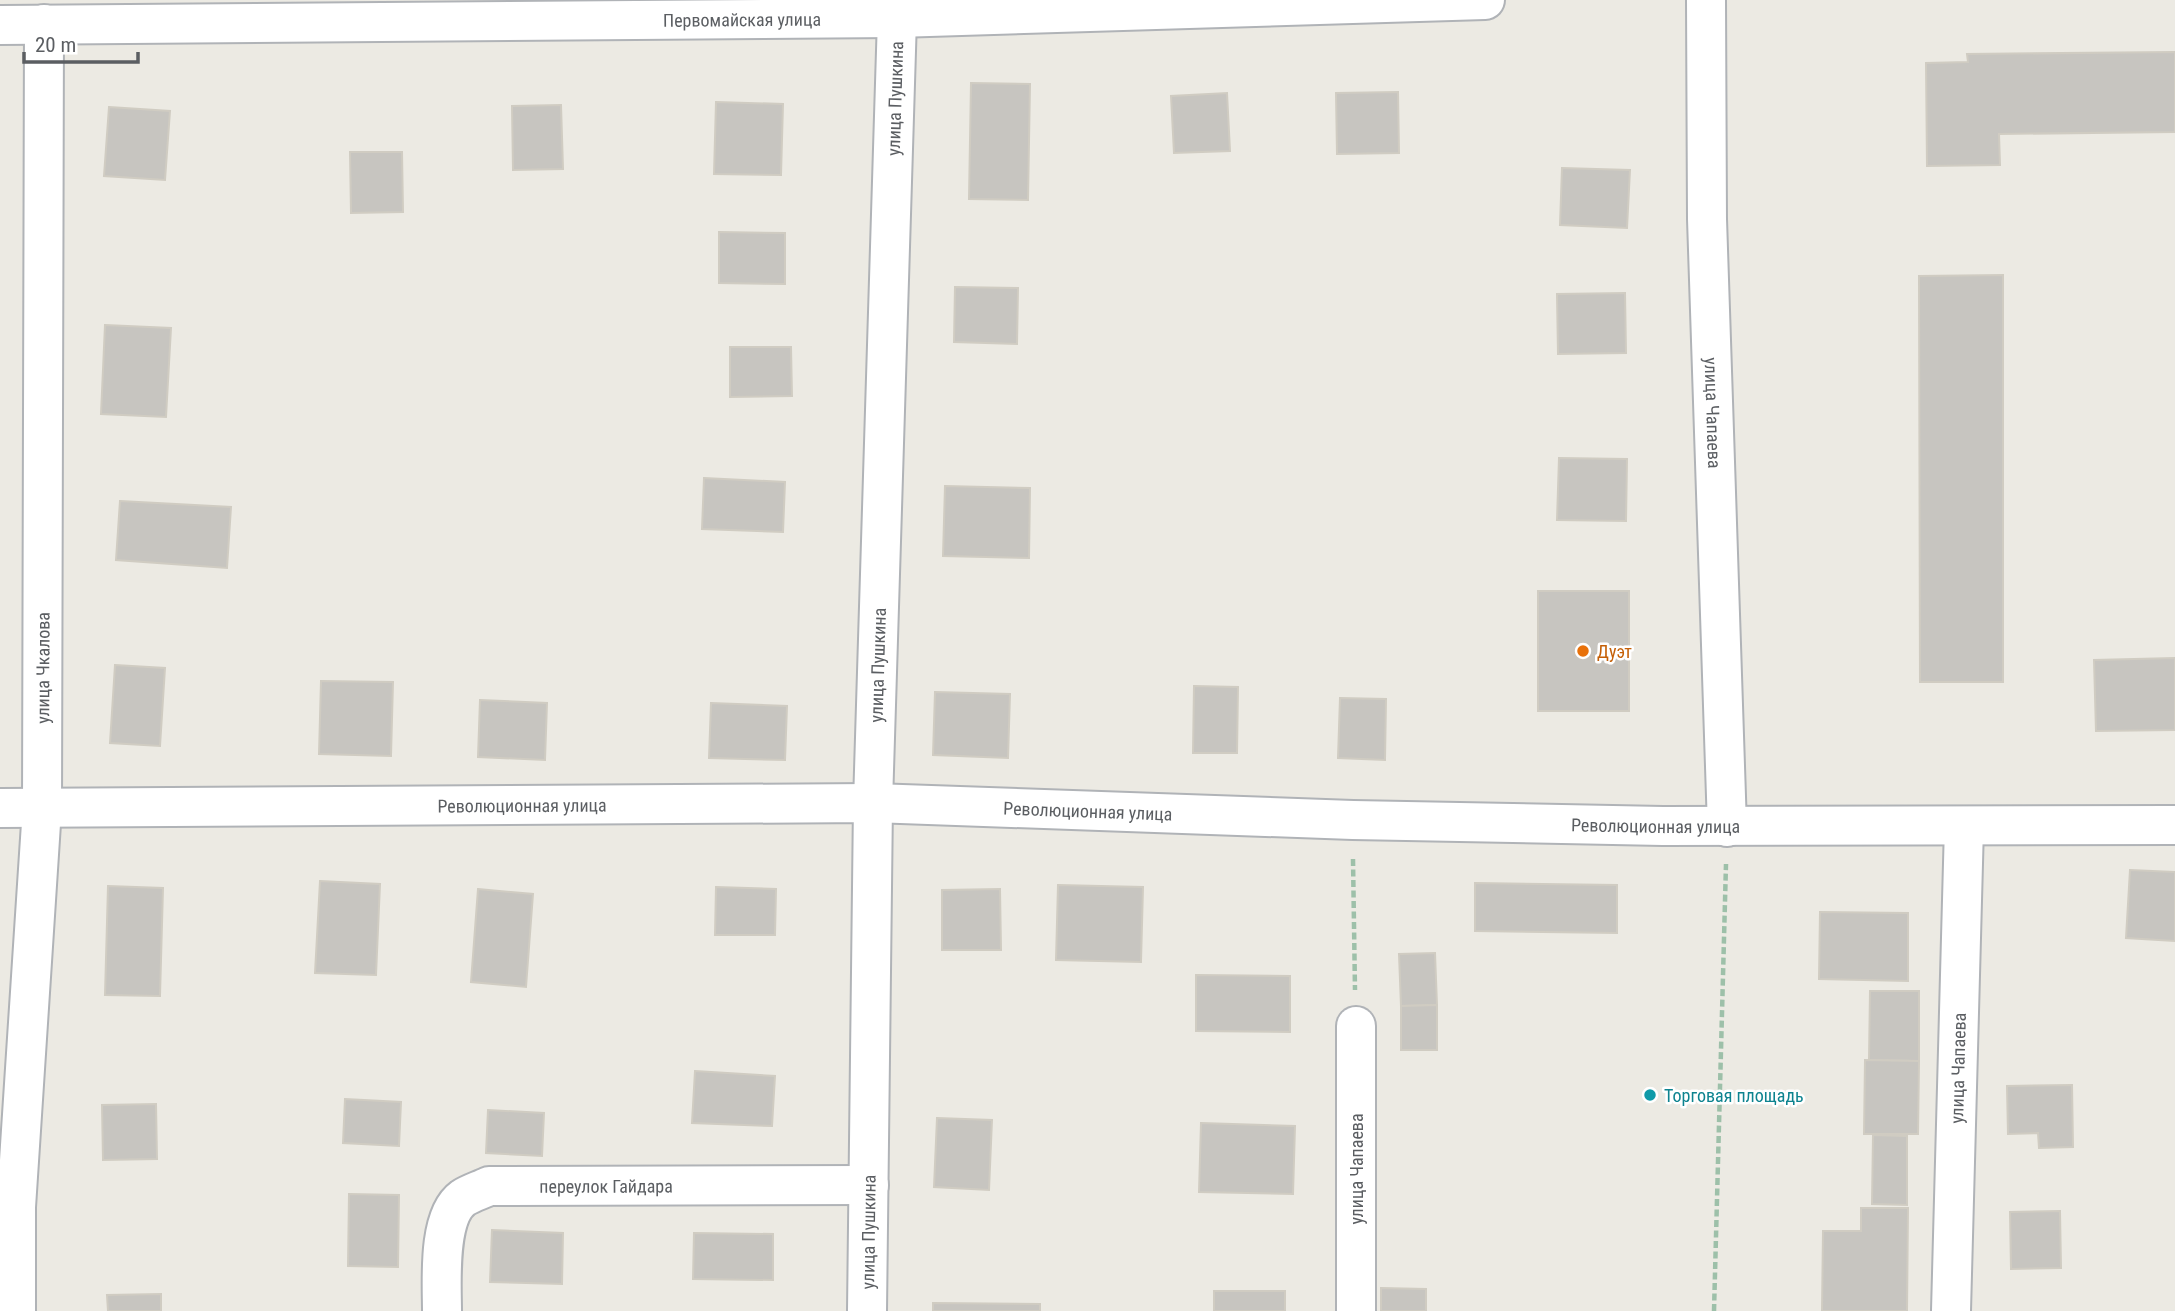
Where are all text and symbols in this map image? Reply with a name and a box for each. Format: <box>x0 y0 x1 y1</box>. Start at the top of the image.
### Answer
street label: Первомайская улица <box>663 8 821 30</box>
scale bar <box>24 21 138 65</box>
text: 20 m <box>35 33 76 57</box>
street label: улица Пушкина <box>882 41 907 156</box>
street label: улица Чапаева <box>1701 357 1726 469</box>
street label: улица Пушкина <box>865 607 889 723</box>
street label: улица Чкалова <box>32 612 53 724</box>
place label: Дуэт <box>1597 641 1632 662</box>
marker: Дуэт <box>1575 643 1591 659</box>
street label: Революционная улица <box>437 794 607 816</box>
street label: Революционная улица <box>1003 797 1173 824</box>
street label: Революционная улица <box>1571 814 1740 837</box>
street label: улица Чапаева <box>1946 1012 1969 1124</box>
place label: Торговая площадь <box>1664 1085 1804 1106</box>
marker: Торговая площадь <box>1642 1087 1658 1103</box>
street label: улица Чапаева <box>1346 1113 1367 1225</box>
street label: переулок Гайдара <box>539 1175 673 1196</box>
street label: улица Пушкина <box>857 1175 879 1289</box>

